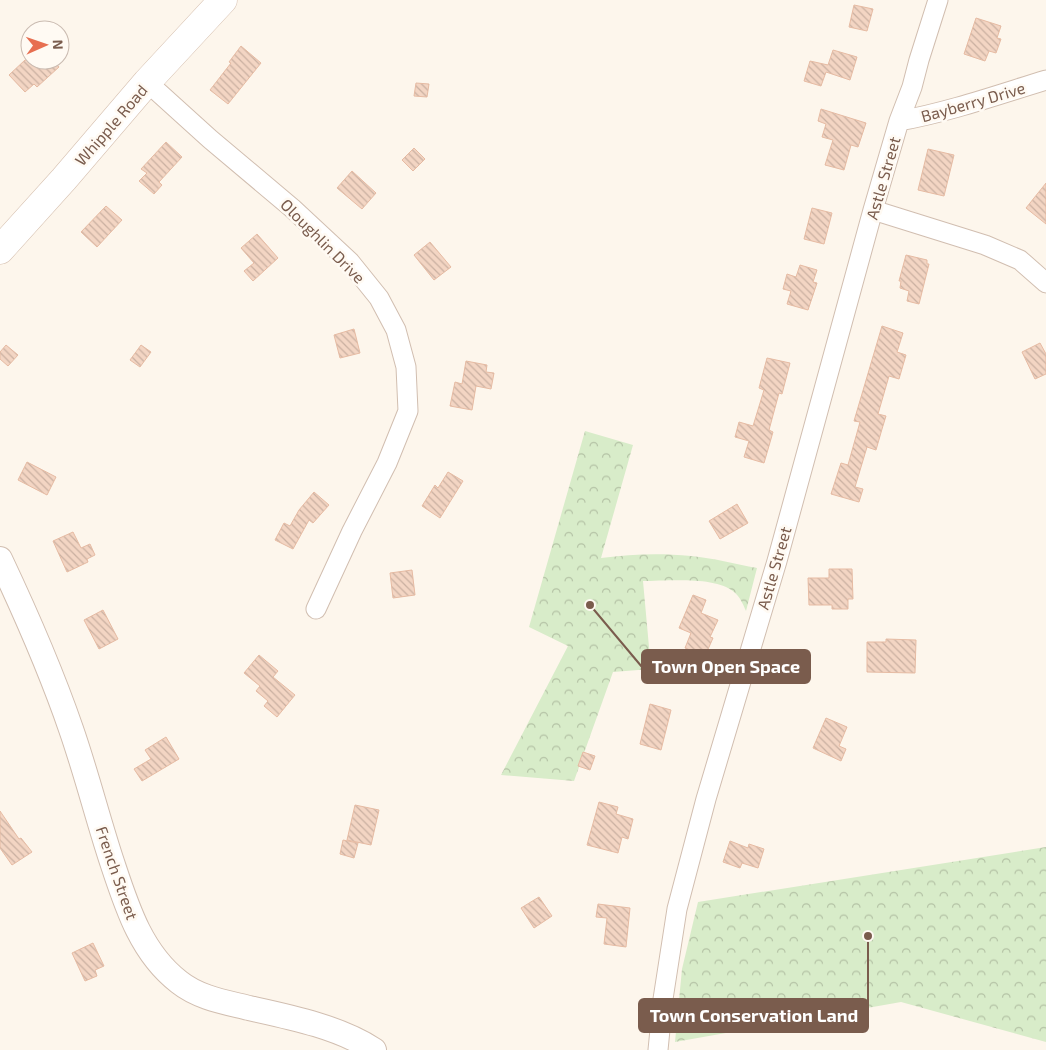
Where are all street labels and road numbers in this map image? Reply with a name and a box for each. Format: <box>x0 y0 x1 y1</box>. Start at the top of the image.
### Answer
street label: Bayberry Drive <box>919 78 1027 125</box>
street label: Whipple Road <box>70 80 151 169</box>
street label: Astle Street <box>862 134 903 222</box>
street label: Oloughlin Drive <box>277 195 369 287</box>
street label: Astle Street <box>753 524 794 612</box>
street label: French Street <box>93 824 142 922</box>

